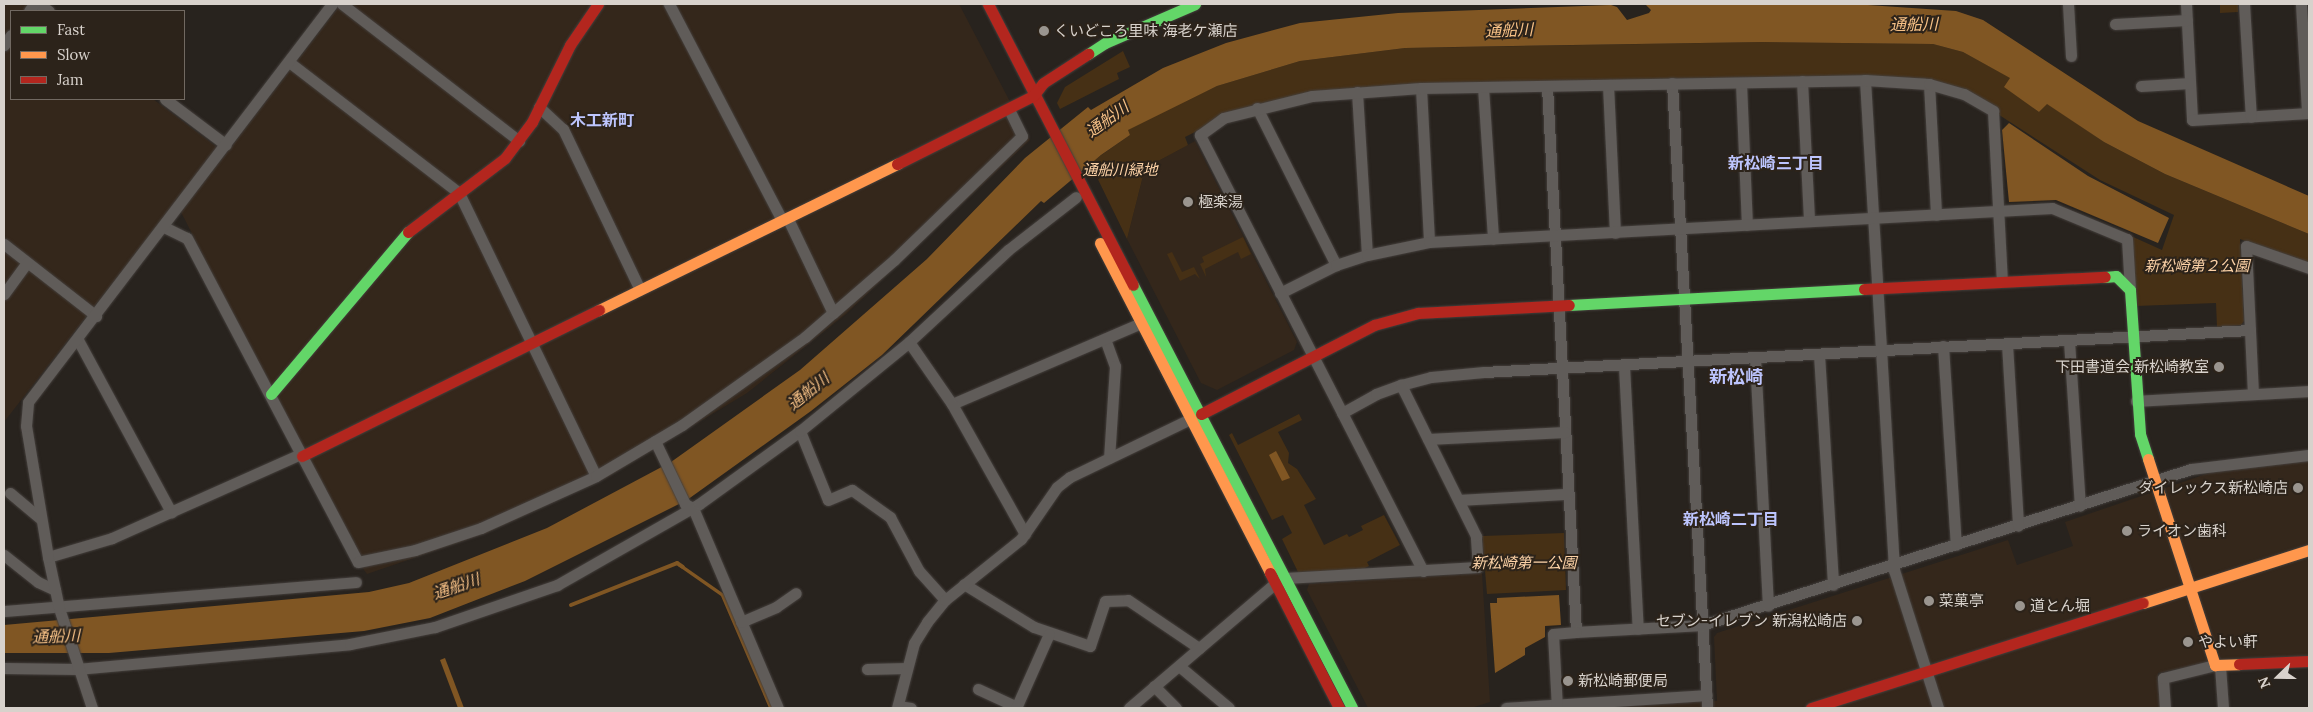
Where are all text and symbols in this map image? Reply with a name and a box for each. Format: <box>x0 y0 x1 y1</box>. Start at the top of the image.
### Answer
legend <box>10 10 185 100</box>
water label: 通船川 <box>1890 14 1938 34</box>
text: Fast <box>57 20 85 39</box>
water label: 通船川 <box>1485 20 1533 40</box>
place label: くいどころ里味 海老ケ瀬店 <box>1054 22 1238 40</box>
marker: くいどころ里味 海老ケ瀬店 <box>1038 25 1050 37</box>
text: Slow <box>57 45 90 64</box>
text: Jam <box>57 70 84 89</box>
water label: 通船川 <box>1082 97 1132 141</box>
district label: 木工新町 <box>570 110 634 130</box>
district label: 新松崎三丁目 <box>1728 153 1824 173</box>
park label: 通船川緑地 <box>1083 161 1157 179</box>
place label: 極楽湯 <box>1198 193 1243 211</box>
marker: 極楽湯 <box>1182 196 1194 208</box>
park label: 新松崎第２公園 <box>2145 257 2249 275</box>
place label: 下田書道会 新松崎教室 <box>2055 358 2209 376</box>
marker: 下田書道会 新松崎教室 <box>2213 361 2225 373</box>
district label: 新松崎 <box>1709 366 1763 388</box>
water label: 通船川 <box>783 368 833 414</box>
place label: ダイレックス新松崎店 <box>2138 479 2288 497</box>
marker: ダイレックス新松崎店 <box>2292 482 2304 494</box>
district label: 新松崎二丁目 <box>1683 509 1779 529</box>
place label: ライオン歯科 <box>2137 522 2227 540</box>
marker: ライオン歯科 <box>2121 525 2133 537</box>
park label: 新松崎第一公園 <box>1472 554 1576 572</box>
water label: 通船川 <box>430 569 482 603</box>
place label: 菜菓亭 <box>1939 592 1984 610</box>
marker: 菜菓亭 <box>1923 595 1935 607</box>
place label: 道とん堀 <box>2030 597 2090 615</box>
marker: 道とん堀 <box>2014 600 2026 612</box>
place label: セブン-イレブン 新潟松崎店 <box>1656 612 1847 630</box>
marker: セブン-イレブン 新潟松崎店 <box>1851 615 1863 627</box>
water label: 通船川 <box>32 626 80 646</box>
place label: やよい軒 <box>2198 633 2258 651</box>
marker: やよい軒 <box>2182 636 2194 648</box>
north arrow <box>2253 652 2303 702</box>
place label: 新松崎郵便局 <box>1578 672 1668 690</box>
text: N <box>2254 674 2274 691</box>
marker: 新松崎郵便局 <box>1562 675 1574 687</box>

